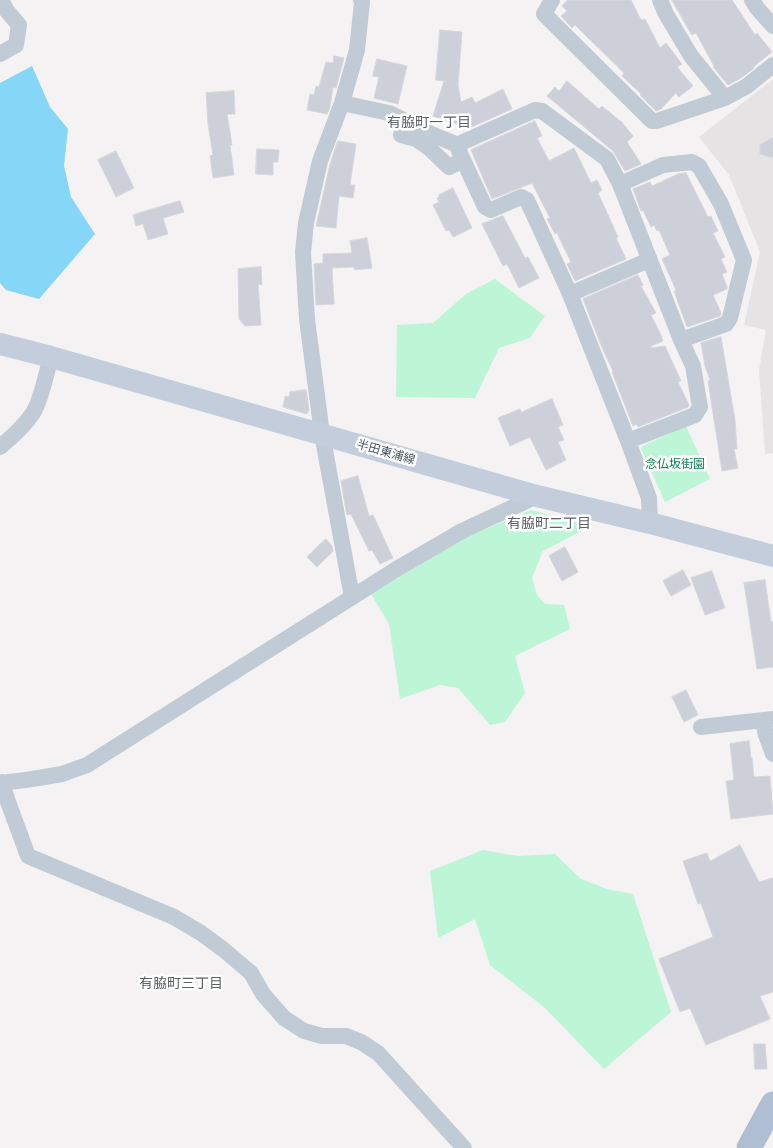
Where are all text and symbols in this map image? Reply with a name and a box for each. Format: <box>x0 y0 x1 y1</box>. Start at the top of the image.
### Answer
district label: 有脇町一丁目 <box>387 114 471 130</box>
street label: 半田東浦線 <box>355 437 417 467</box>
park label: 念仏坂街園 <box>645 457 705 471</box>
district label: 有脇町二丁目 <box>507 515 591 531</box>
district label: 有脇町三丁目 <box>139 975 223 991</box>

